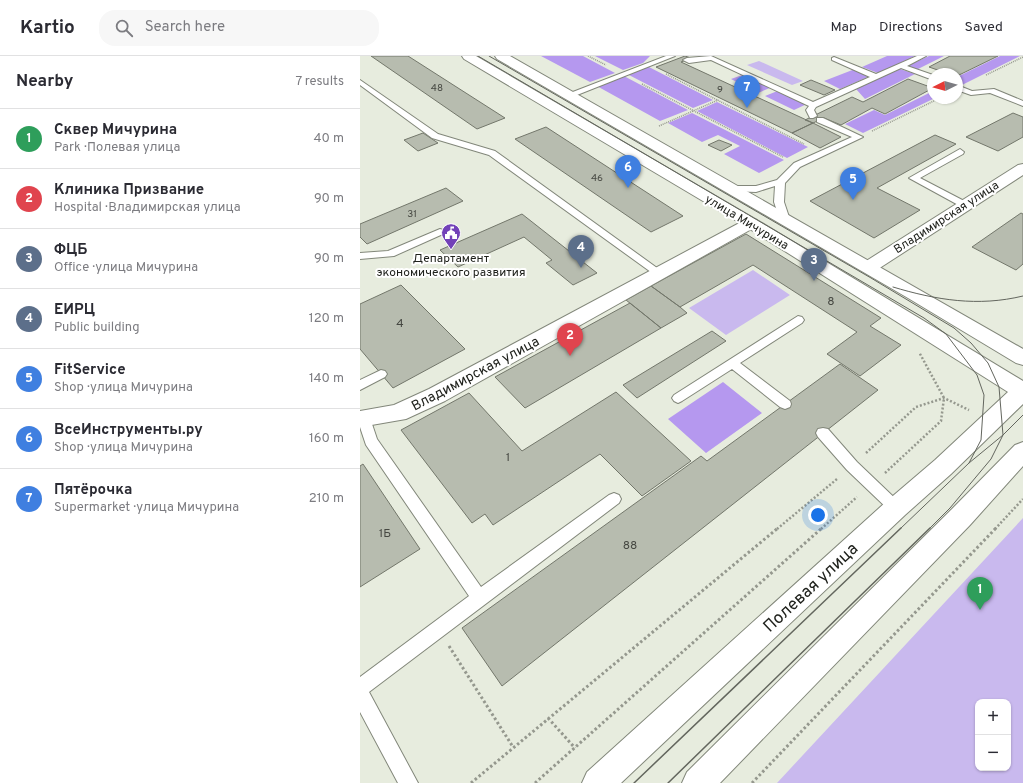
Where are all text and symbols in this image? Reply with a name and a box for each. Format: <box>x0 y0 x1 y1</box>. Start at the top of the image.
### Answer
search box <box>99 10 379 46</box>
text: Kartio <box>20 16 75 40</box>
icon: search <box>113 17 135 39</box>
text: Search here <box>145 18 225 37</box>
text: Map <box>831 19 857 36</box>
text: Directions <box>879 19 943 36</box>
text: Saved <box>965 19 1003 36</box>
north arrow <box>927 68 963 104</box>
text: Nearby <box>16 71 73 93</box>
text: 7 results <box>295 74 344 90</box>
pin: 7 <box>734 75 760 108</box>
house number: 48 <box>431 82 443 95</box>
house number: 9 <box>717 84 723 97</box>
text: Сквер Мичурина <box>54 121 177 140</box>
text: 1 <box>26 131 32 147</box>
text: 40 m <box>314 131 344 147</box>
text: Park · Полевая улица <box>54 140 180 156</box>
pin: 6 <box>615 155 641 188</box>
pin: 5 <box>840 167 866 200</box>
house number: 46 <box>591 172 603 185</box>
street label: Владимирская улица <box>891 178 1002 258</box>
text: Клиника Призвание <box>54 181 204 200</box>
text: 2 <box>25 191 33 207</box>
text: 90 m <box>314 191 344 207</box>
street label: улица Мичурина <box>702 192 791 254</box>
text: Hospital · Владимирская улица <box>54 200 241 216</box>
house number: 31 <box>407 208 417 221</box>
public building icon: Департамент экономического развития <box>440 222 462 250</box>
pin: 4 <box>568 235 594 268</box>
text: ФЦБ <box>54 241 87 260</box>
pin: 3 <box>801 248 827 281</box>
text: 3 <box>25 251 33 267</box>
text: 90 m <box>314 251 344 267</box>
place label: Департамент экономического развития <box>376 251 526 281</box>
text: Office · улица Мичурина <box>54 260 198 276</box>
house number: 8 <box>827 294 835 310</box>
text: ЕИРЦ <box>54 301 95 320</box>
text: 4 <box>25 311 33 327</box>
text: 120 m <box>309 311 344 327</box>
house number: 4 <box>396 316 404 332</box>
text: Public building <box>54 320 140 336</box>
pin: 2 <box>557 323 583 356</box>
street label: Владимирская улица <box>409 333 543 415</box>
text: FitService <box>54 361 126 380</box>
text: 5 <box>25 371 33 387</box>
text: 140 m <box>309 371 344 387</box>
text: Shop · улица Мичурина <box>54 380 193 396</box>
text: ВсеИнструменты.ру <box>54 421 203 440</box>
text: 6 <box>25 431 33 447</box>
text: 160 m <box>309 431 344 447</box>
text: Shop · улица Мичурина <box>54 440 193 456</box>
house number: 1 <box>506 450 510 466</box>
text: Пятёрочка <box>54 481 132 500</box>
text: 7 <box>26 491 32 507</box>
text: 210 m <box>309 491 344 507</box>
text: Supermarket · улица Мичурина <box>54 500 239 516</box>
your location <box>808 505 828 525</box>
house number: 1Б <box>379 526 391 542</box>
house number: 88 <box>623 538 637 554</box>
street label: Полевая улица <box>759 539 864 638</box>
pin: 1 <box>967 577 993 610</box>
map controls <box>975 699 1011 771</box>
button: + <box>975 699 1011 735</box>
button: − <box>975 735 1011 771</box>

